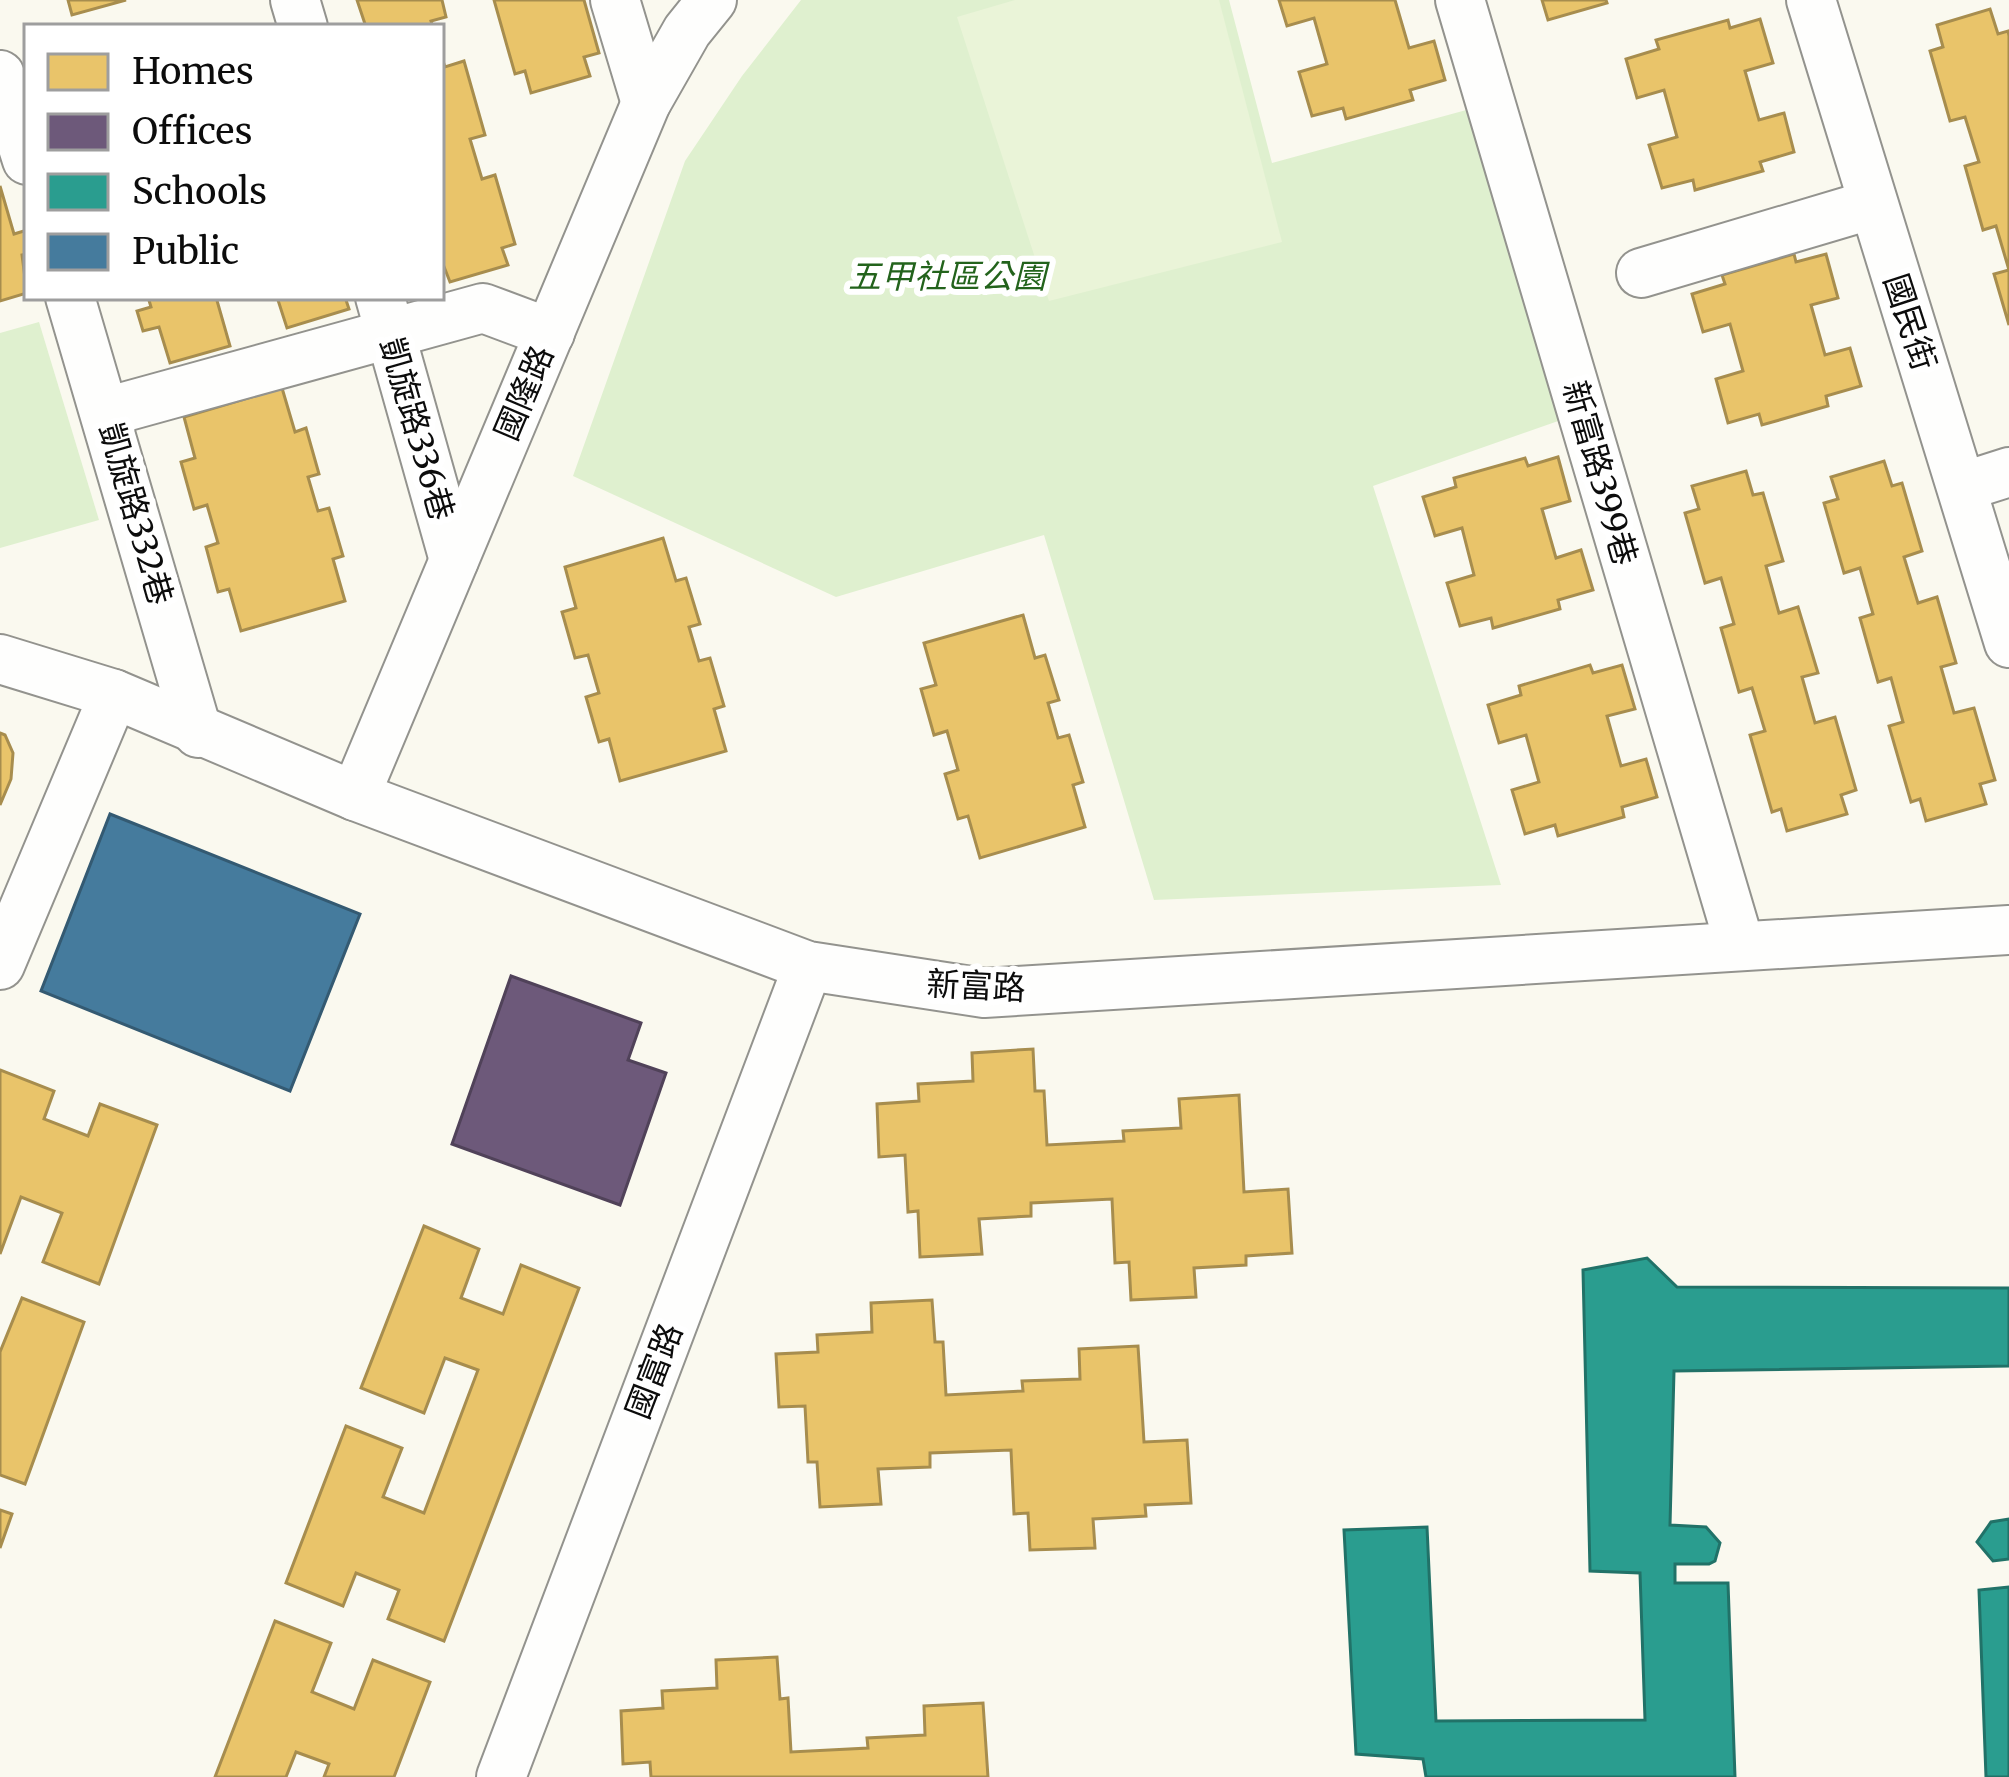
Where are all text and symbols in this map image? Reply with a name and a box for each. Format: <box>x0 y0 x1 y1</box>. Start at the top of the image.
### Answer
legend <box>24 24 444 300</box>
text: Homes <box>132 49 254 94</box>
text: Offices <box>132 109 252 154</box>
text: Schools <box>132 169 267 214</box>
text: Public <box>132 229 239 274</box>
park label: 五甲社區公園 <box>848 256 1050 297</box>
street label: 國民街 <box>1875 269 1945 375</box>
street label: 凱旋路336巷 <box>371 333 463 525</box>
street label: 國隆路 <box>486 339 562 447</box>
street label: 新富路399巷 <box>1554 376 1646 570</box>
street label: 凱旋路332巷 <box>91 419 181 609</box>
street label: 新富路 <box>925 963 1027 1009</box>
street label: 國富路 <box>617 1317 691 1425</box>

